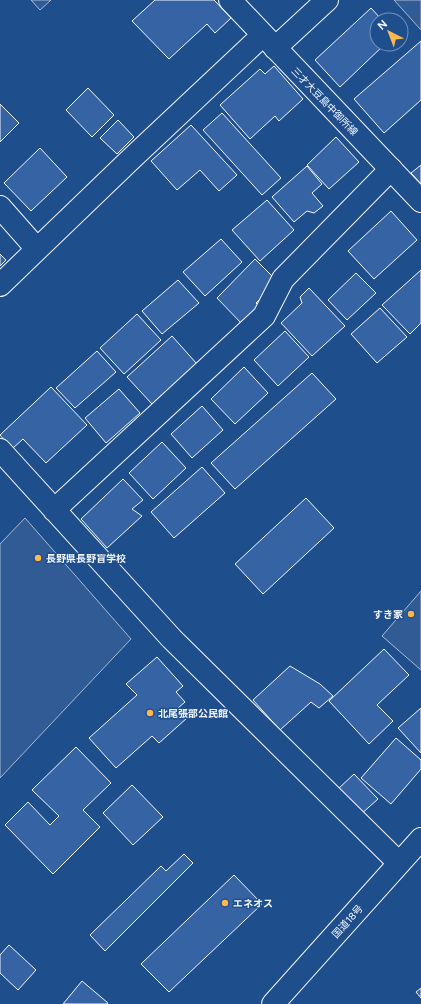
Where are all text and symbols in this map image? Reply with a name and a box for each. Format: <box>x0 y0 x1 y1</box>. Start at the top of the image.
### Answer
north arrow <box>369 12 409 52</box>
text: N <box>375 17 390 33</box>
street label: 三才大豆島中御所線 <box>289 64 361 138</box>
place label: 長野県長野盲学校 <box>46 552 126 565</box>
marker: 長野県長野盲学校 <box>33 553 43 563</box>
place label: すき家 <box>373 608 403 621</box>
marker: すき家 <box>406 609 416 619</box>
place label: 北尾張部公民館 <box>158 707 228 720</box>
marker: 北尾張部公民館 <box>145 708 155 718</box>
place label: エネオス <box>233 897 273 910</box>
marker: エネオス <box>220 898 230 908</box>
street label: 国道18号 <box>329 902 366 941</box>

